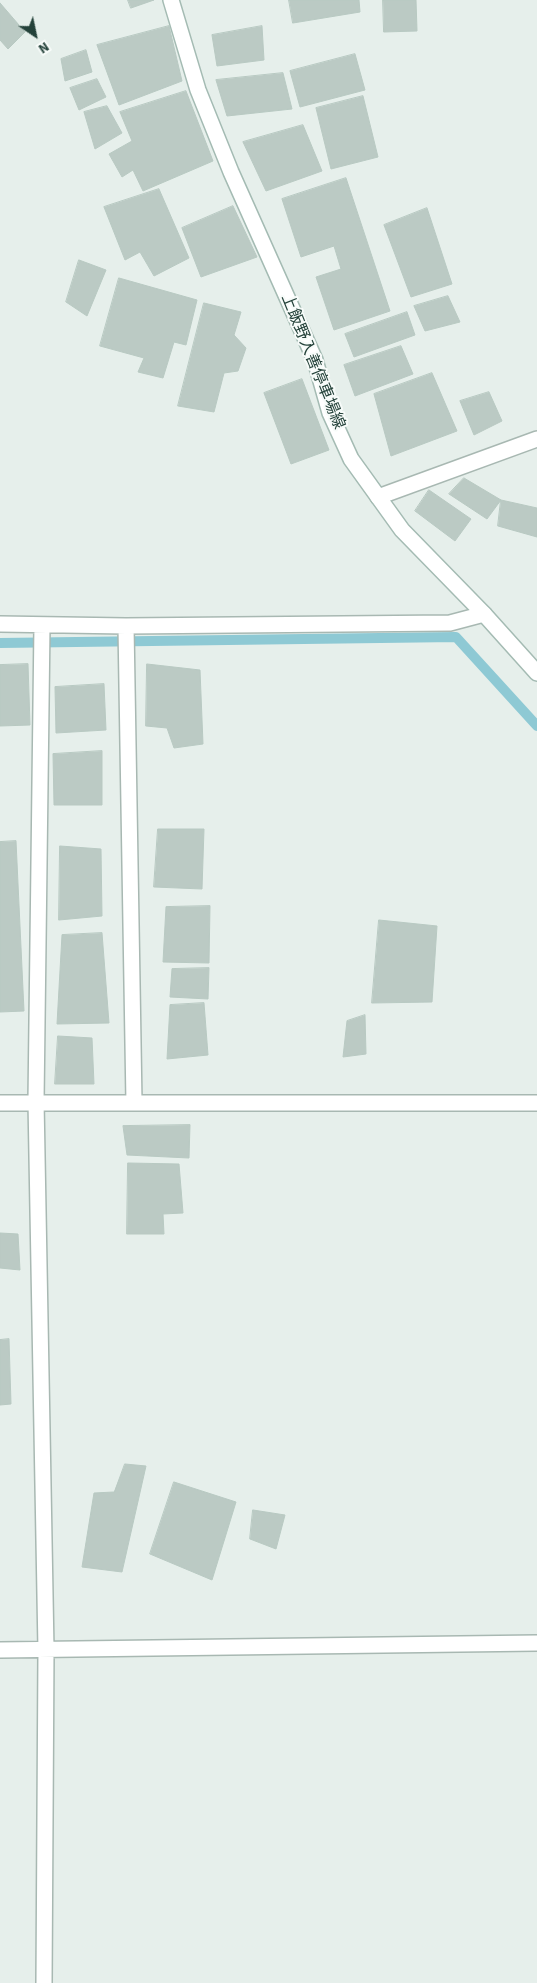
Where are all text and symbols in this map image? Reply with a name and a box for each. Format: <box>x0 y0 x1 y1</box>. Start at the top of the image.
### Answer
north arrow <box>10 10 60 60</box>
text: N <box>34 37 53 58</box>
street label: 上飯野入善停車場線 <box>276 292 348 432</box>

